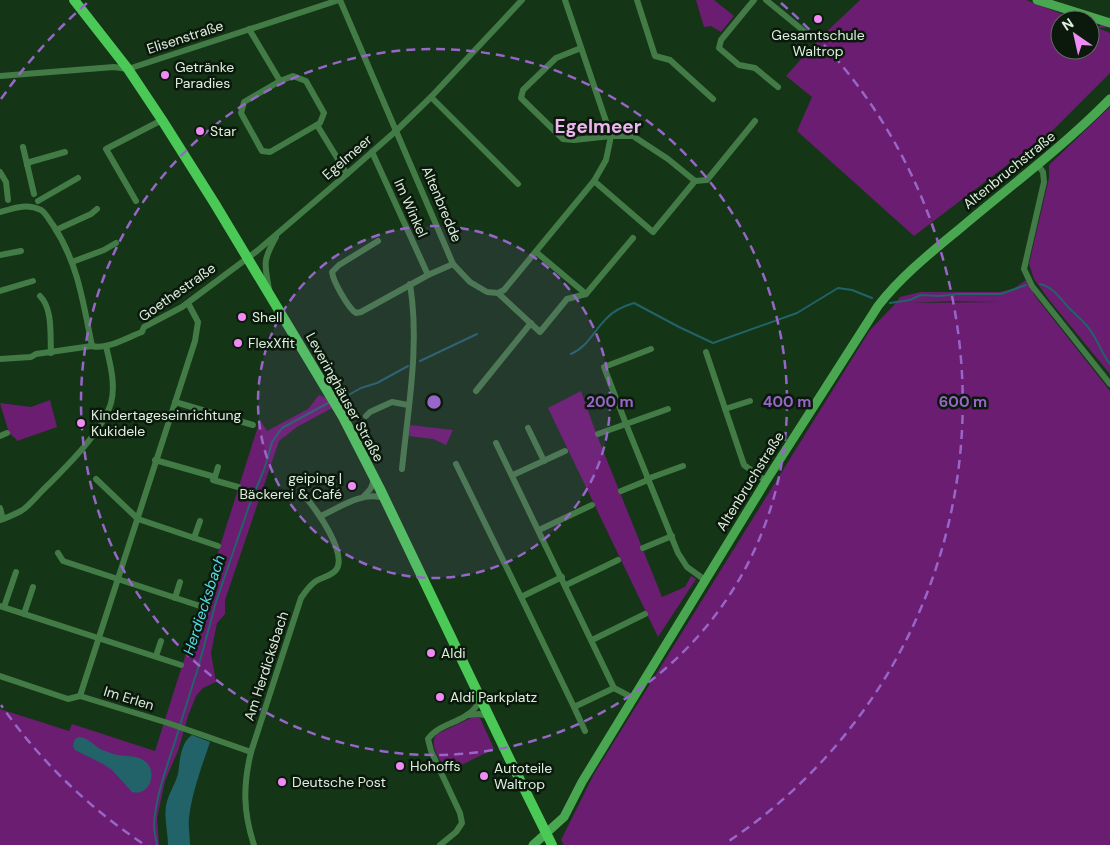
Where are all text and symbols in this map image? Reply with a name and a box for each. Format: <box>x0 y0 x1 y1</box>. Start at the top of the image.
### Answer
north arrow <box>1050 10 1100 60</box>
marker: Gesamtschule Waltrop <box>812 13 824 25</box>
text: N <box>1058 14 1077 35</box>
street label: Elisenstraße <box>144 16 226 58</box>
place label: Gesamtschule Waltrop <box>771 26 865 60</box>
place label: Getränke Paradies <box>175 58 234 92</box>
marker: Getränke Paradies <box>159 69 171 81</box>
district label: Egelmeer <box>554 114 642 139</box>
place label: Star <box>210 122 236 140</box>
marker: Star <box>194 125 206 137</box>
street label: Altenbruchstraße <box>959 127 1059 213</box>
street label: Egelmeer <box>318 131 376 183</box>
street label: Altenbredde <box>418 163 466 245</box>
street label: Im Winkel <box>390 176 432 240</box>
street label: Goethestraße <box>135 259 219 325</box>
place label: Shell <box>252 308 282 326</box>
marker: Shell <box>236 311 248 323</box>
street label: Leveringhäuser Straße <box>302 329 388 465</box>
place label: FlexXfit <box>248 334 295 352</box>
marker: FlexXfit <box>232 337 244 349</box>
text: 200 m <box>586 392 634 412</box>
text: 400 m <box>763 392 811 412</box>
text: 600 m <box>939 392 987 412</box>
centre of rings <box>425 393 443 411</box>
place label: Kindertageseinrichtung Kukidele <box>91 406 242 440</box>
marker: Kindertageseinrichtung Kukidele <box>75 417 87 429</box>
street label: Altenbruchstraße <box>712 428 788 534</box>
place label: geiping | Bäckerei & Café <box>239 469 342 503</box>
marker: geiping | Bäckerei & Café <box>346 480 358 492</box>
water label: Herdiecksbach <box>178 552 230 658</box>
street label: Am Herdicksbach <box>240 609 292 723</box>
place label: Aldi <box>441 644 466 662</box>
marker: Aldi <box>425 647 437 659</box>
street label: Im Erlen <box>102 682 156 714</box>
place label: Aldi Parkplatz <box>450 688 537 706</box>
marker: Aldi Parkplatz <box>434 691 446 703</box>
place label: Hohoffs <box>410 757 460 775</box>
place label: Autoteile Waltrop <box>494 759 552 793</box>
marker: Hohoffs <box>394 760 406 772</box>
marker: Autoteile Waltrop <box>478 770 490 782</box>
place label: Deutsche Post <box>292 773 386 791</box>
marker: Deutsche Post <box>276 776 288 788</box>

